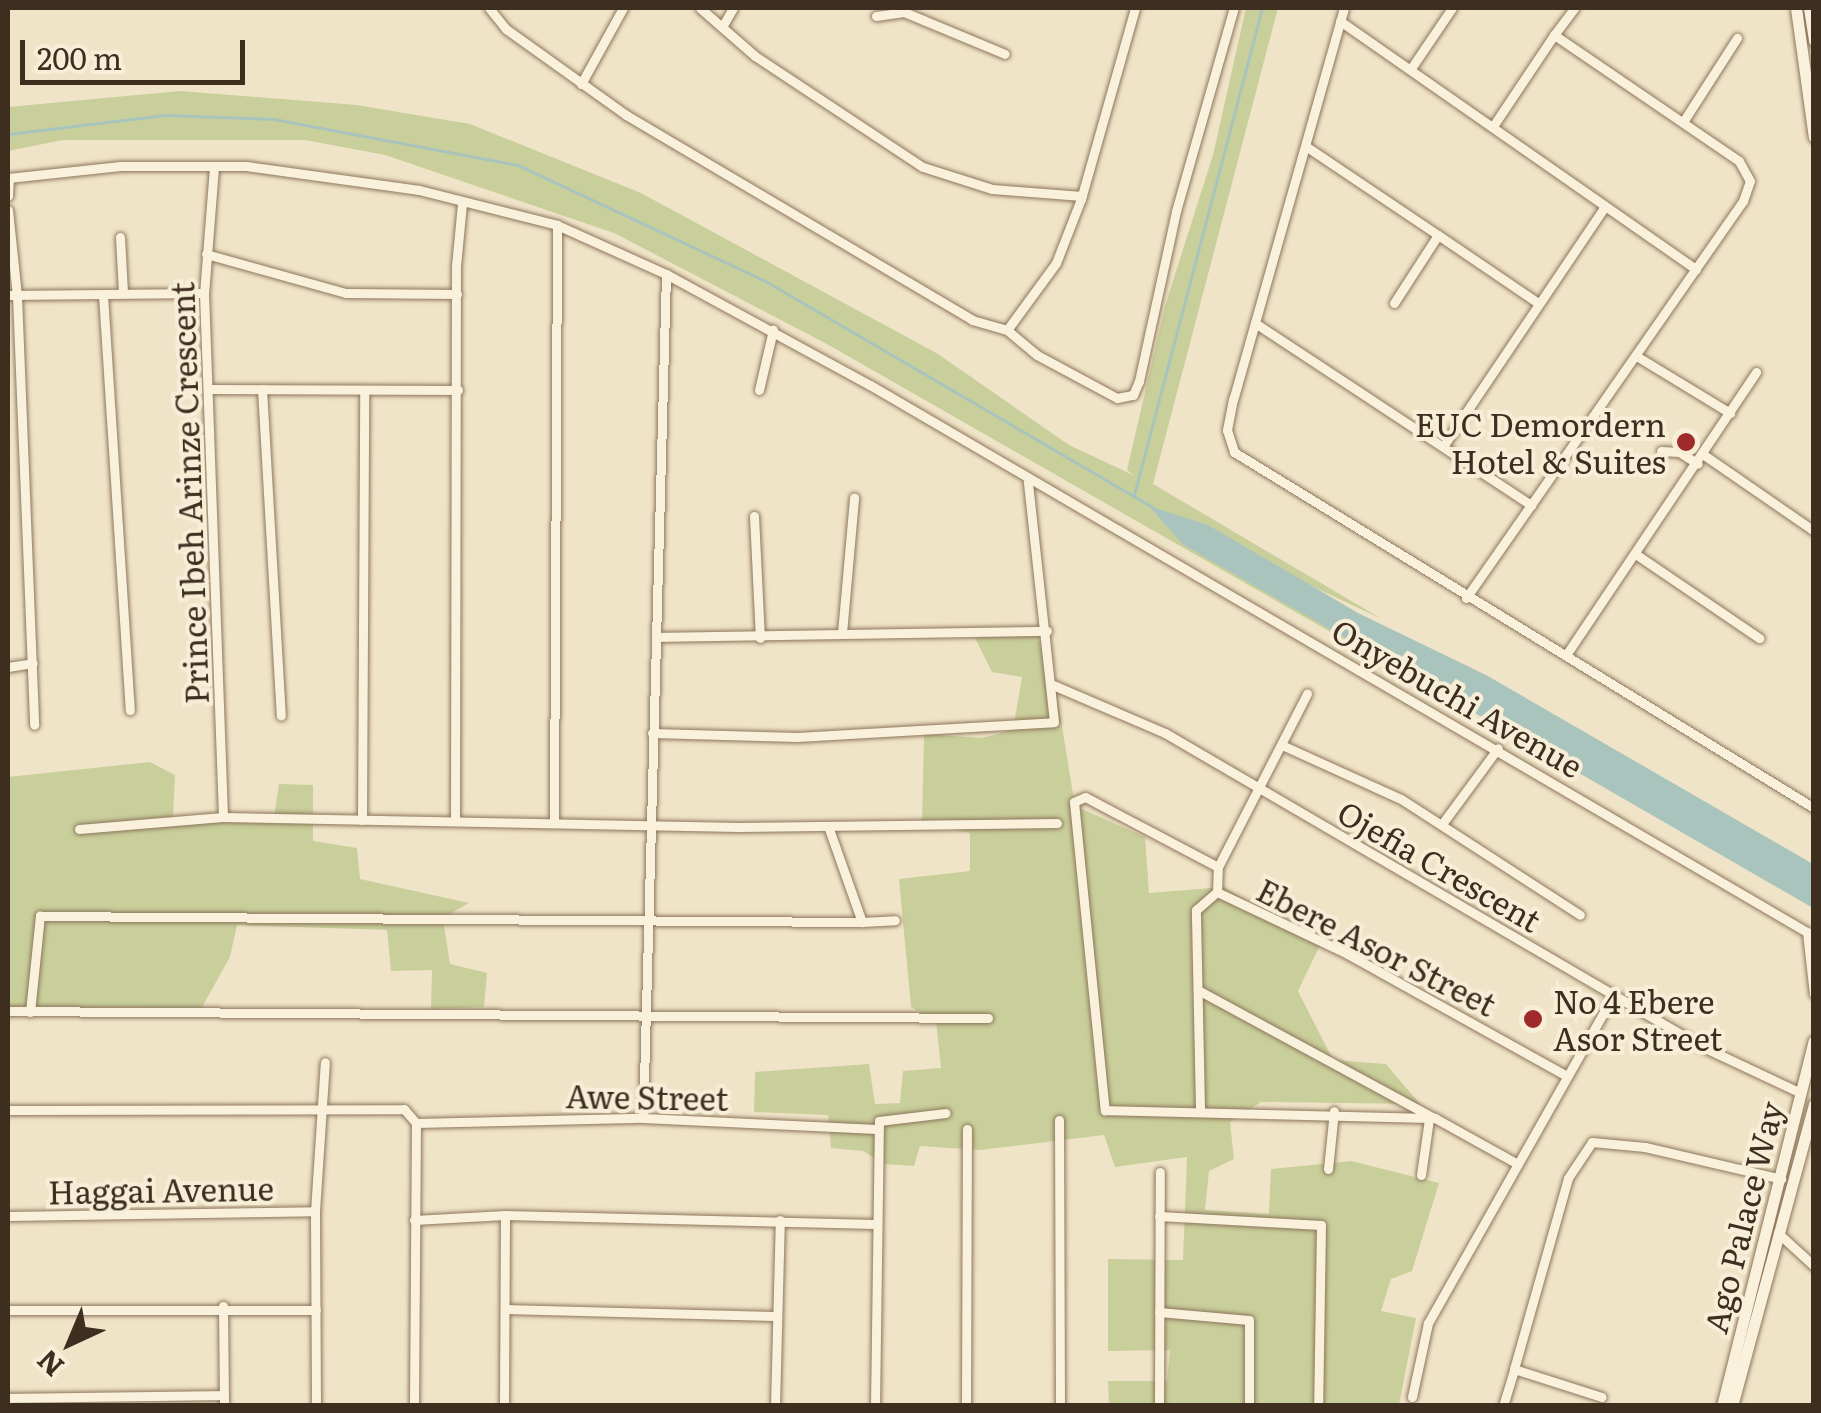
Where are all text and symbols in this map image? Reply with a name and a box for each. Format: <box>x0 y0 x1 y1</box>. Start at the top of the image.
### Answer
scale bar <box>25 20 250 82</box>
text: 200 m <box>37 35 122 79</box>
street label: Prince Ibeh Arinze Crescent <box>161 281 215 705</box>
place label: EUC Demordern Hotel & Suites <box>1415 405 1666 480</box>
marker: EUC Demordern Hotel & Suites <box>1675 431 1697 453</box>
street label: Onyebuchi Avenue <box>1326 610 1590 784</box>
street label: Ojefia Crescent <box>1332 791 1548 939</box>
street label: Ebere Asor Street <box>1251 869 1503 1023</box>
place label: No 4 Ebere Asor Street <box>1553 982 1723 1057</box>
marker: No 4 Ebere Asor Street <box>1522 1008 1544 1030</box>
street label: Awe Street <box>565 1075 729 1117</box>
street label: Ago Palace Way <box>1695 1097 1789 1337</box>
street label: Haggai Avenue <box>48 1168 274 1210</box>
north arrow <box>20 1293 120 1393</box>
text: N <box>26 1341 72 1388</box>

